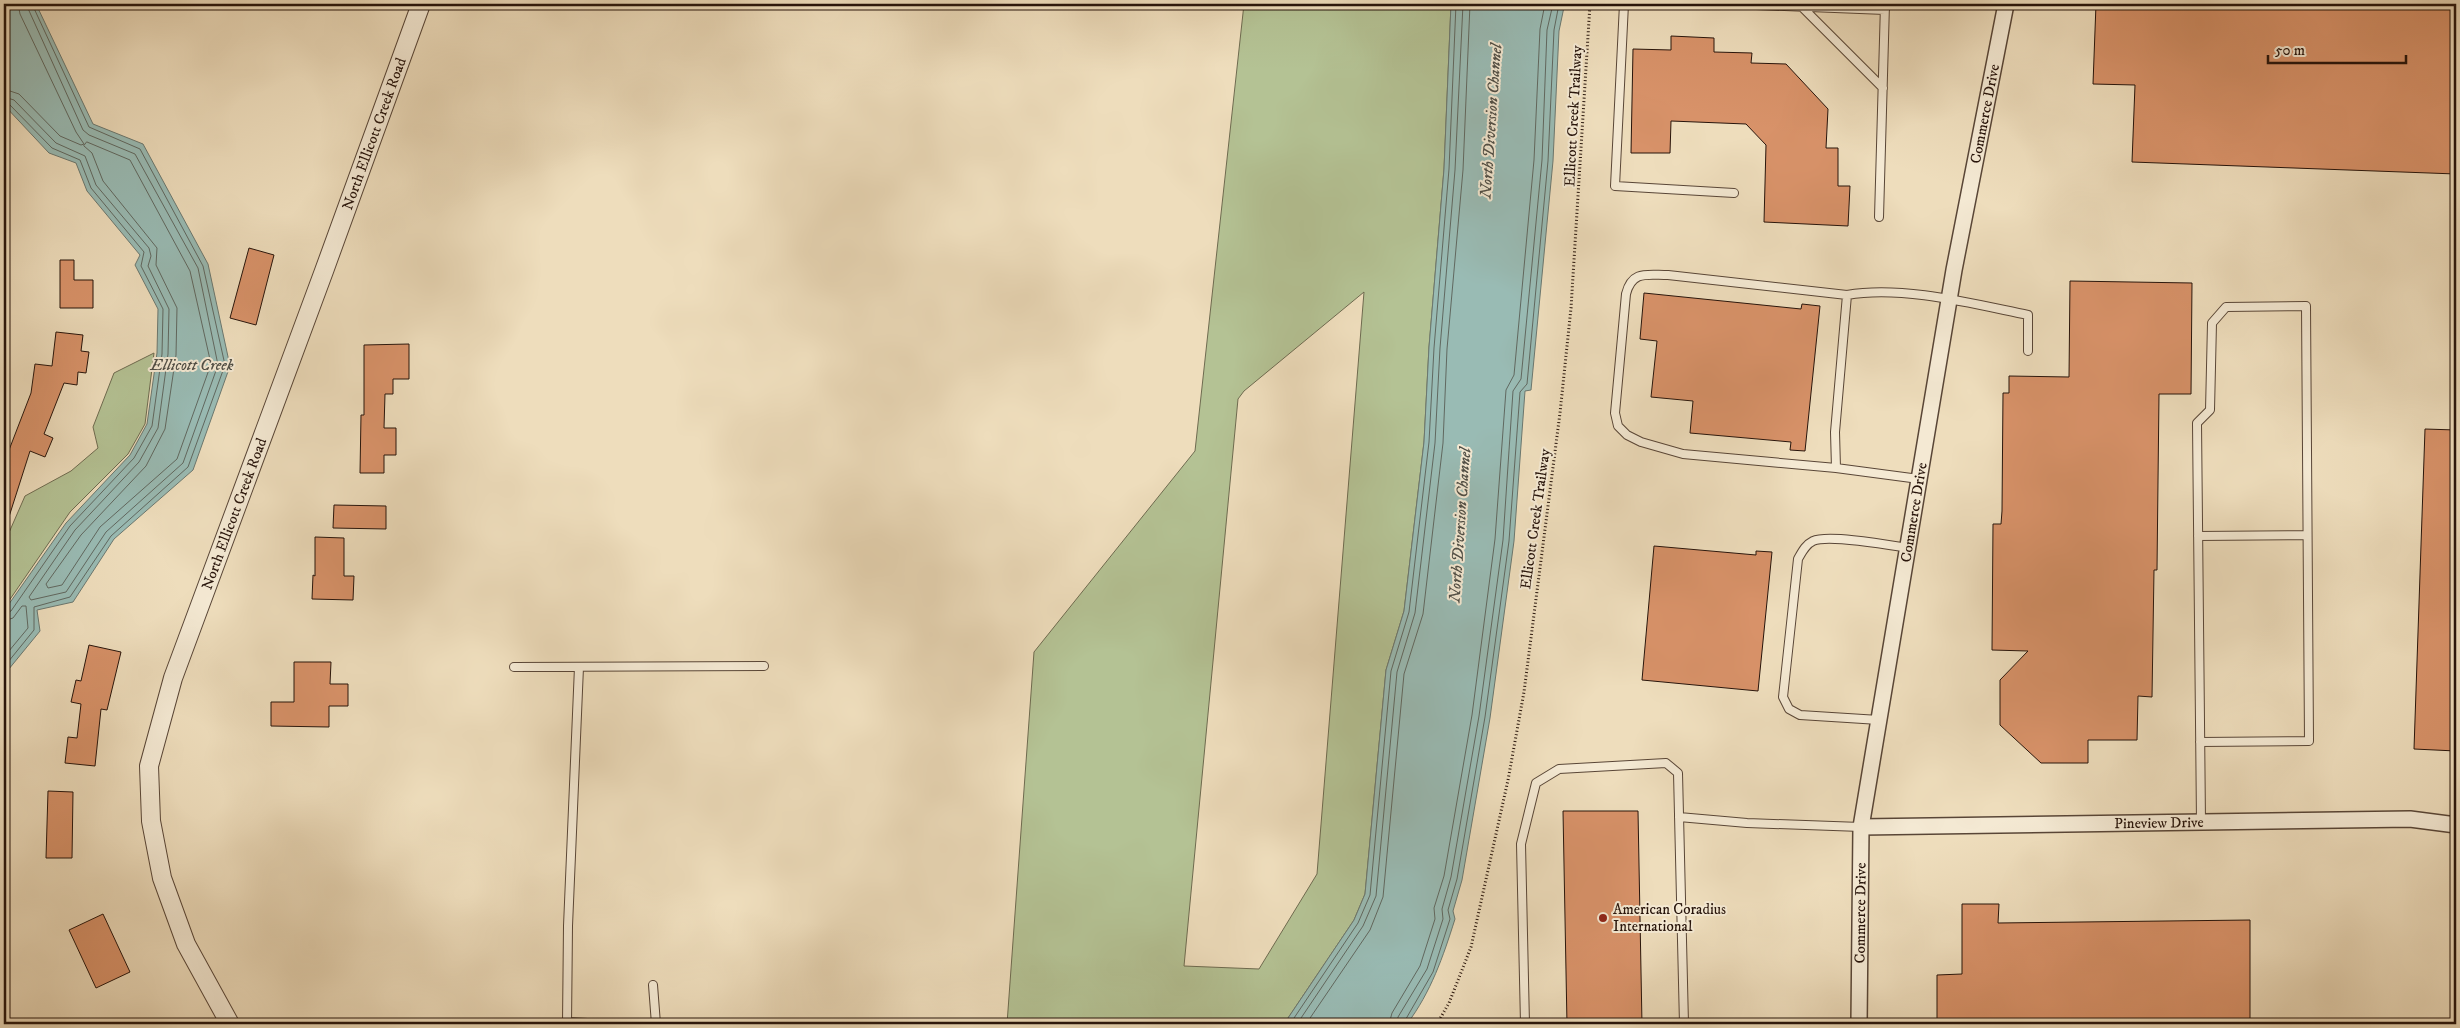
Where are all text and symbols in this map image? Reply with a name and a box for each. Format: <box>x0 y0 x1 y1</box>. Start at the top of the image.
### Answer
scale bar <box>2268 32 2405 64</box>
water label: North Diversion Channel <box>1476 41 1507 200</box>
text: 50 m <box>2275 41 2305 60</box>
street label: Ellicott Creek Trailway <box>1560 44 1587 187</box>
street label: North Ellicott Creek Road <box>338 55 411 213</box>
street label: Commerce Drive <box>1966 62 2004 165</box>
water label: Ellicott Creek <box>150 355 234 375</box>
street label: North Ellicott Creek Road <box>198 435 271 593</box>
water label: North Diversion Channel <box>1445 445 1476 604</box>
street label: Ellicott Creek Trailway <box>1516 447 1555 591</box>
street label: Commerce Drive <box>1896 461 1932 564</box>
street label: Pineview Drive <box>2114 813 2204 833</box>
street label: Commerce Drive <box>1851 862 1871 964</box>
place label: American Coradius International <box>1613 900 1726 936</box>
marker: American Coradius International <box>1597 912 1609 924</box>

